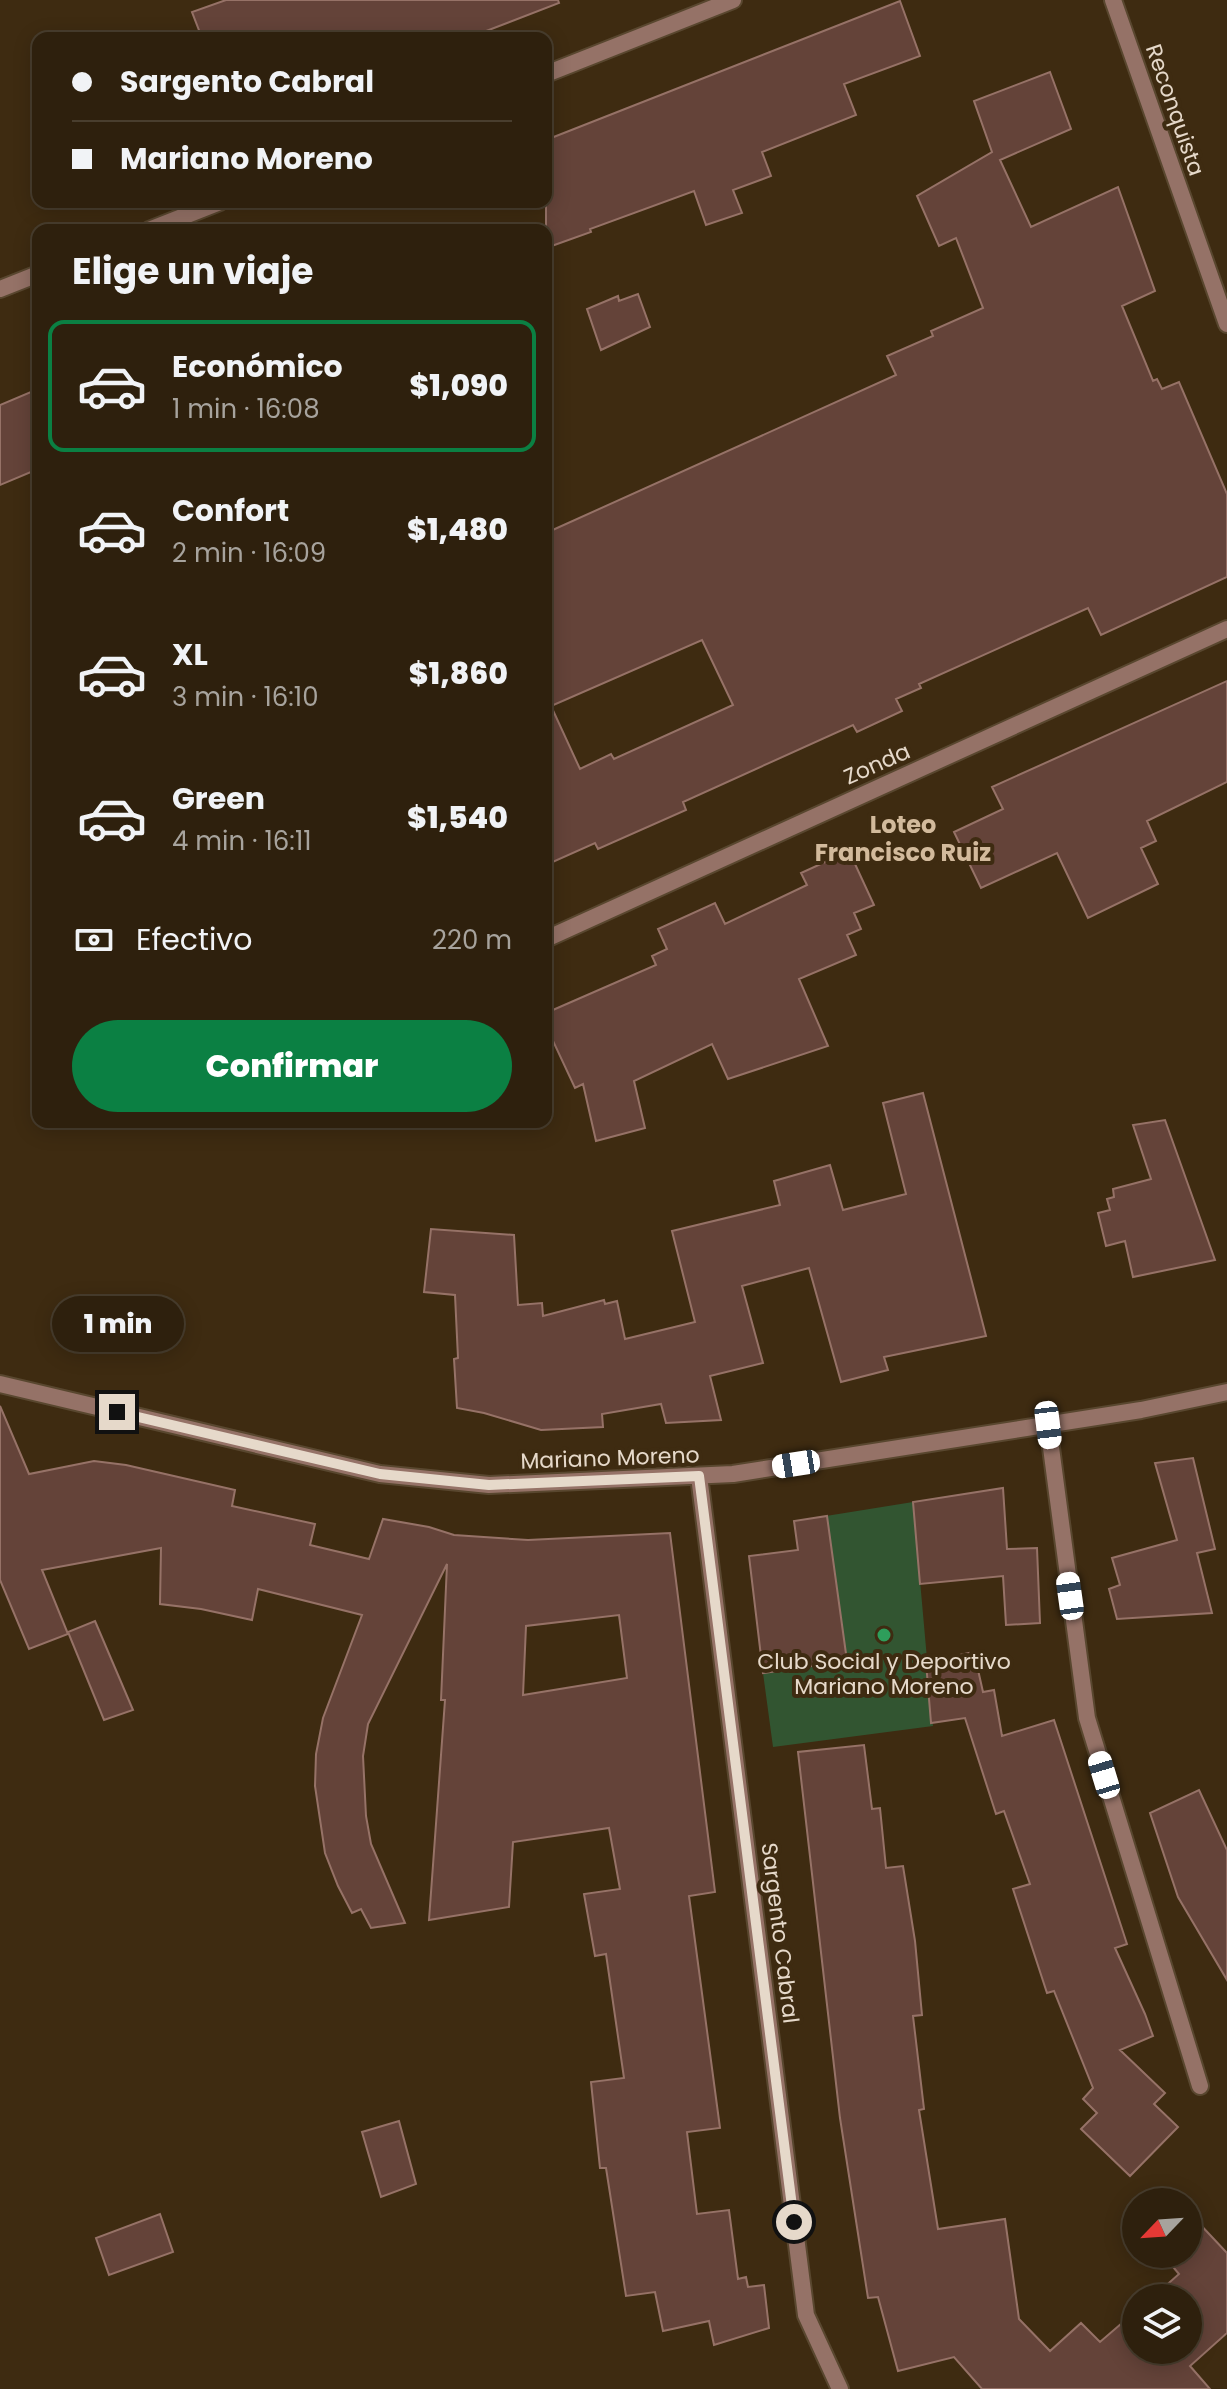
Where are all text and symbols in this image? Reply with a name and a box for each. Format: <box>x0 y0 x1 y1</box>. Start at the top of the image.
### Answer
street label: Reconquista <box>1138 40 1212 180</box>
text: Sargento Cabral <box>120 60 374 103</box>
text: Mariano Moreno <box>120 137 373 180</box>
text: Elige un viaje <box>72 246 314 297</box>
text: Económico <box>172 345 343 388</box>
icon: car <box>76 350 148 422</box>
text: $1,090 <box>410 364 508 407</box>
text: 1 min · 16:08 <box>172 391 320 427</box>
text: Confort <box>172 489 289 532</box>
icon: car <box>76 494 148 566</box>
text: $1,480 <box>407 508 508 551</box>
text: 2 min · 16:09 <box>172 535 326 571</box>
text: XL <box>172 633 208 676</box>
icon: car <box>76 638 148 710</box>
text: $1,860 <box>409 652 508 695</box>
text: 3 min · 16:10 <box>172 679 318 715</box>
street label: Zonda <box>839 736 915 792</box>
text: Green <box>172 777 265 820</box>
icon: car <box>76 782 148 854</box>
text: $1,540 <box>407 796 508 839</box>
district label: Loteo Francisco Ruiz <box>815 808 991 869</box>
text: 4 min · 16:11 <box>172 823 312 859</box>
icon: cash <box>72 918 116 962</box>
text: Efectivo <box>136 918 252 961</box>
text: 220 m <box>432 922 512 958</box>
button: Confirmar <box>72 1020 512 1112</box>
callout: 1 min <box>51 1296 183 1352</box>
text: 1 min <box>84 1306 152 1342</box>
route end <box>99 1394 135 1430</box>
car <box>1033 1400 1063 1450</box>
street label: Mariano Moreno <box>520 1439 700 1477</box>
car <box>770 1448 822 1480</box>
car <box>1055 1571 1085 1621</box>
marker: Club Social y Deportivo Mariano Moreno <box>875 1626 893 1644</box>
place label: Club Social y Deportivo Mariano Moreno <box>757 1646 1011 1702</box>
car <box>1086 1749 1122 1801</box>
street label: Sargento Cabral <box>754 1841 806 2025</box>
north arrow <box>1122 2188 1202 2268</box>
map controls <box>1122 2188 1202 2364</box>
route start <box>776 2204 812 2240</box>
button: layers <box>1122 2284 1202 2364</box>

